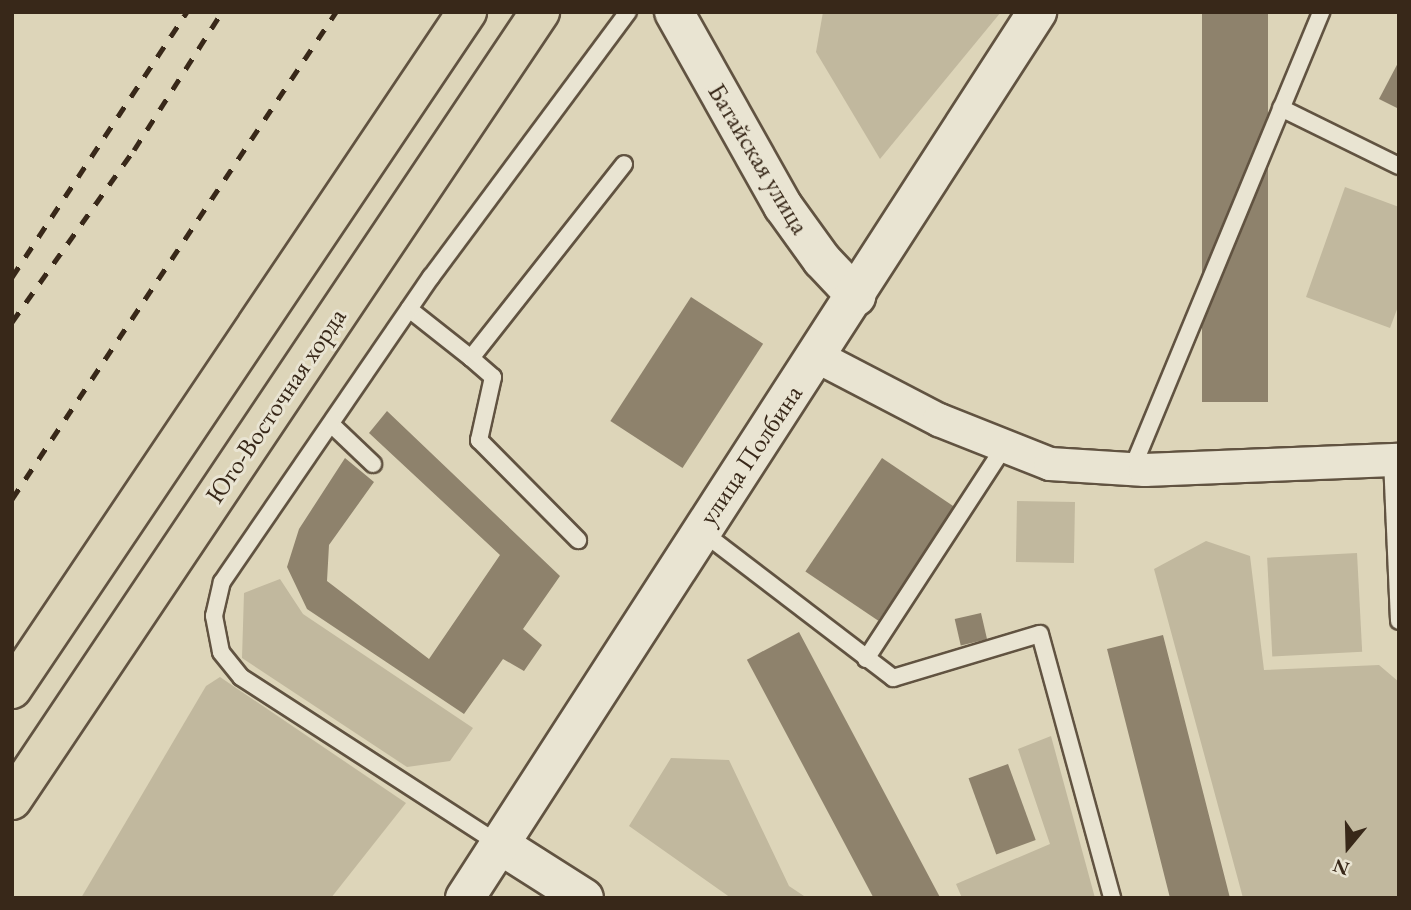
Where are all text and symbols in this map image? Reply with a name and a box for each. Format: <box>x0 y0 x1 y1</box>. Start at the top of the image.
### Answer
street label: Батайская улица <box>701 78 815 240</box>
street label: Юго-Восточная хорда <box>199 302 353 510</box>
street label: улица Полбина <box>693 379 809 531</box>
north arrow <box>1313 812 1383 882</box>
text: N <box>1330 853 1352 882</box>

